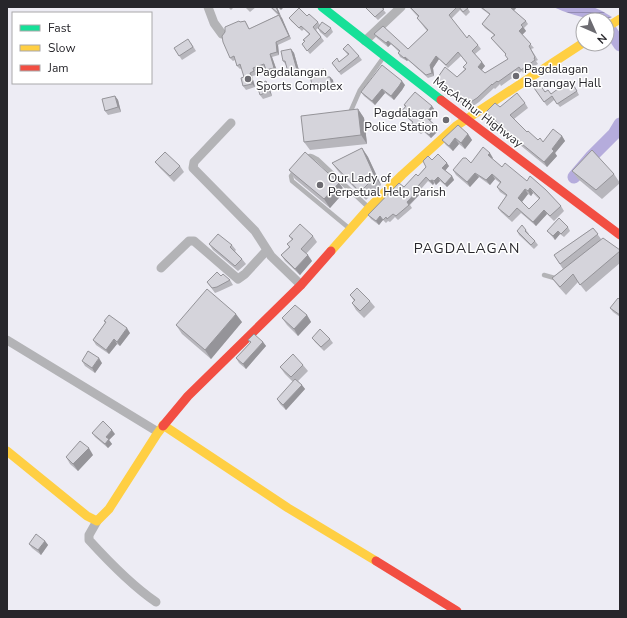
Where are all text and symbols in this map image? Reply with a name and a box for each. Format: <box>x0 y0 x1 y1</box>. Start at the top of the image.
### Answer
legend <box>12 12 152 84</box>
north arrow <box>575 12 615 52</box>
text: Fast <box>48 20 71 36</box>
text: N <box>594 31 610 47</box>
text: Slow <box>48 40 76 56</box>
text: Jam <box>47 60 69 76</box>
place label: Pagdalagan Barangay Hall <box>524 61 602 91</box>
place label: Pagdalangan Sports Complex <box>256 64 343 94</box>
marker: Pagdalagan Barangay Hall <box>511 71 521 81</box>
street label: MacArthur Highway <box>430 73 527 152</box>
marker: Pagdalangan Sports Complex <box>243 74 253 84</box>
place label: Pagdalagan Police Station <box>364 105 438 135</box>
marker: Pagdalagan Police Station <box>441 115 451 125</box>
place label: Our Lady of Perpetual Help Parish <box>328 170 446 200</box>
marker: Our Lady of Perpetual Help Parish <box>315 180 325 190</box>
district label: PAGDALAGAN <box>414 239 520 258</box>

